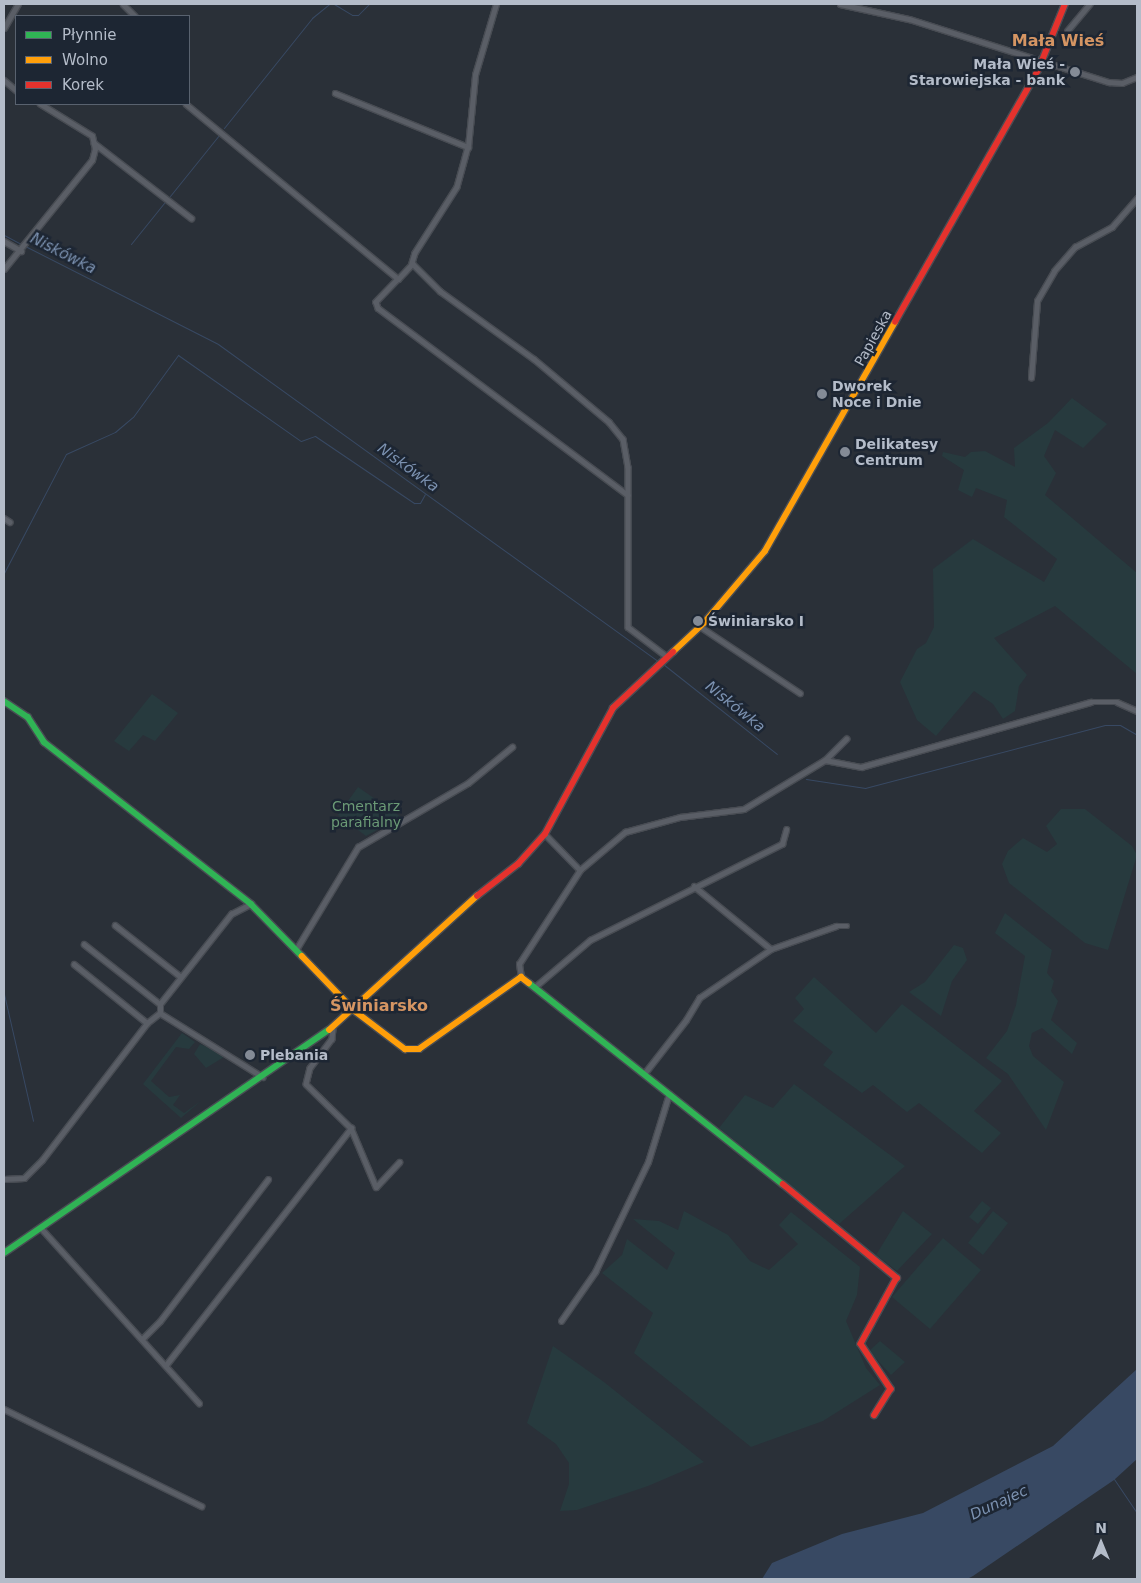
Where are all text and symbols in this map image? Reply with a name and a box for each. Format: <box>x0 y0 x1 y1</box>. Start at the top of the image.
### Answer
legend <box>15 15 190 105</box>
text: Płynnie <box>62 26 117 44</box>
district label: Mała Wieś <box>1012 31 1104 51</box>
text: Wolno <box>62 51 108 69</box>
place label: Mała Wieś - Starowiejska - bank <box>909 56 1065 88</box>
marker: Mała Wieś - Starowiejska - bank <box>1069 66 1081 78</box>
text: Korek <box>62 76 104 94</box>
water label: Niskówka <box>27 230 99 278</box>
street label: Papieska <box>851 307 895 369</box>
place label: Dworek Noce i Dnie <box>832 378 922 411</box>
marker: Dworek Noce i Dnie <box>816 388 828 400</box>
place label: Delikatesy Centrum <box>855 436 938 468</box>
water label: Niskówka <box>374 440 442 496</box>
marker: Delikatesy Centrum <box>839 446 851 458</box>
place label: Świniarsko I <box>708 613 804 629</box>
marker: Świniarsko I <box>692 615 704 627</box>
water label: Niskówka <box>702 678 768 736</box>
park label: Cmentarz parafialny <box>331 798 401 830</box>
district label: Świniarsko <box>330 996 428 1016</box>
place label: Plebania <box>260 1047 328 1063</box>
marker: Plebania <box>244 1049 256 1061</box>
water label: Dunajec <box>967 1482 1031 1524</box>
north arrow <box>1076 1518 1126 1568</box>
text: N <box>1095 1520 1107 1536</box>

